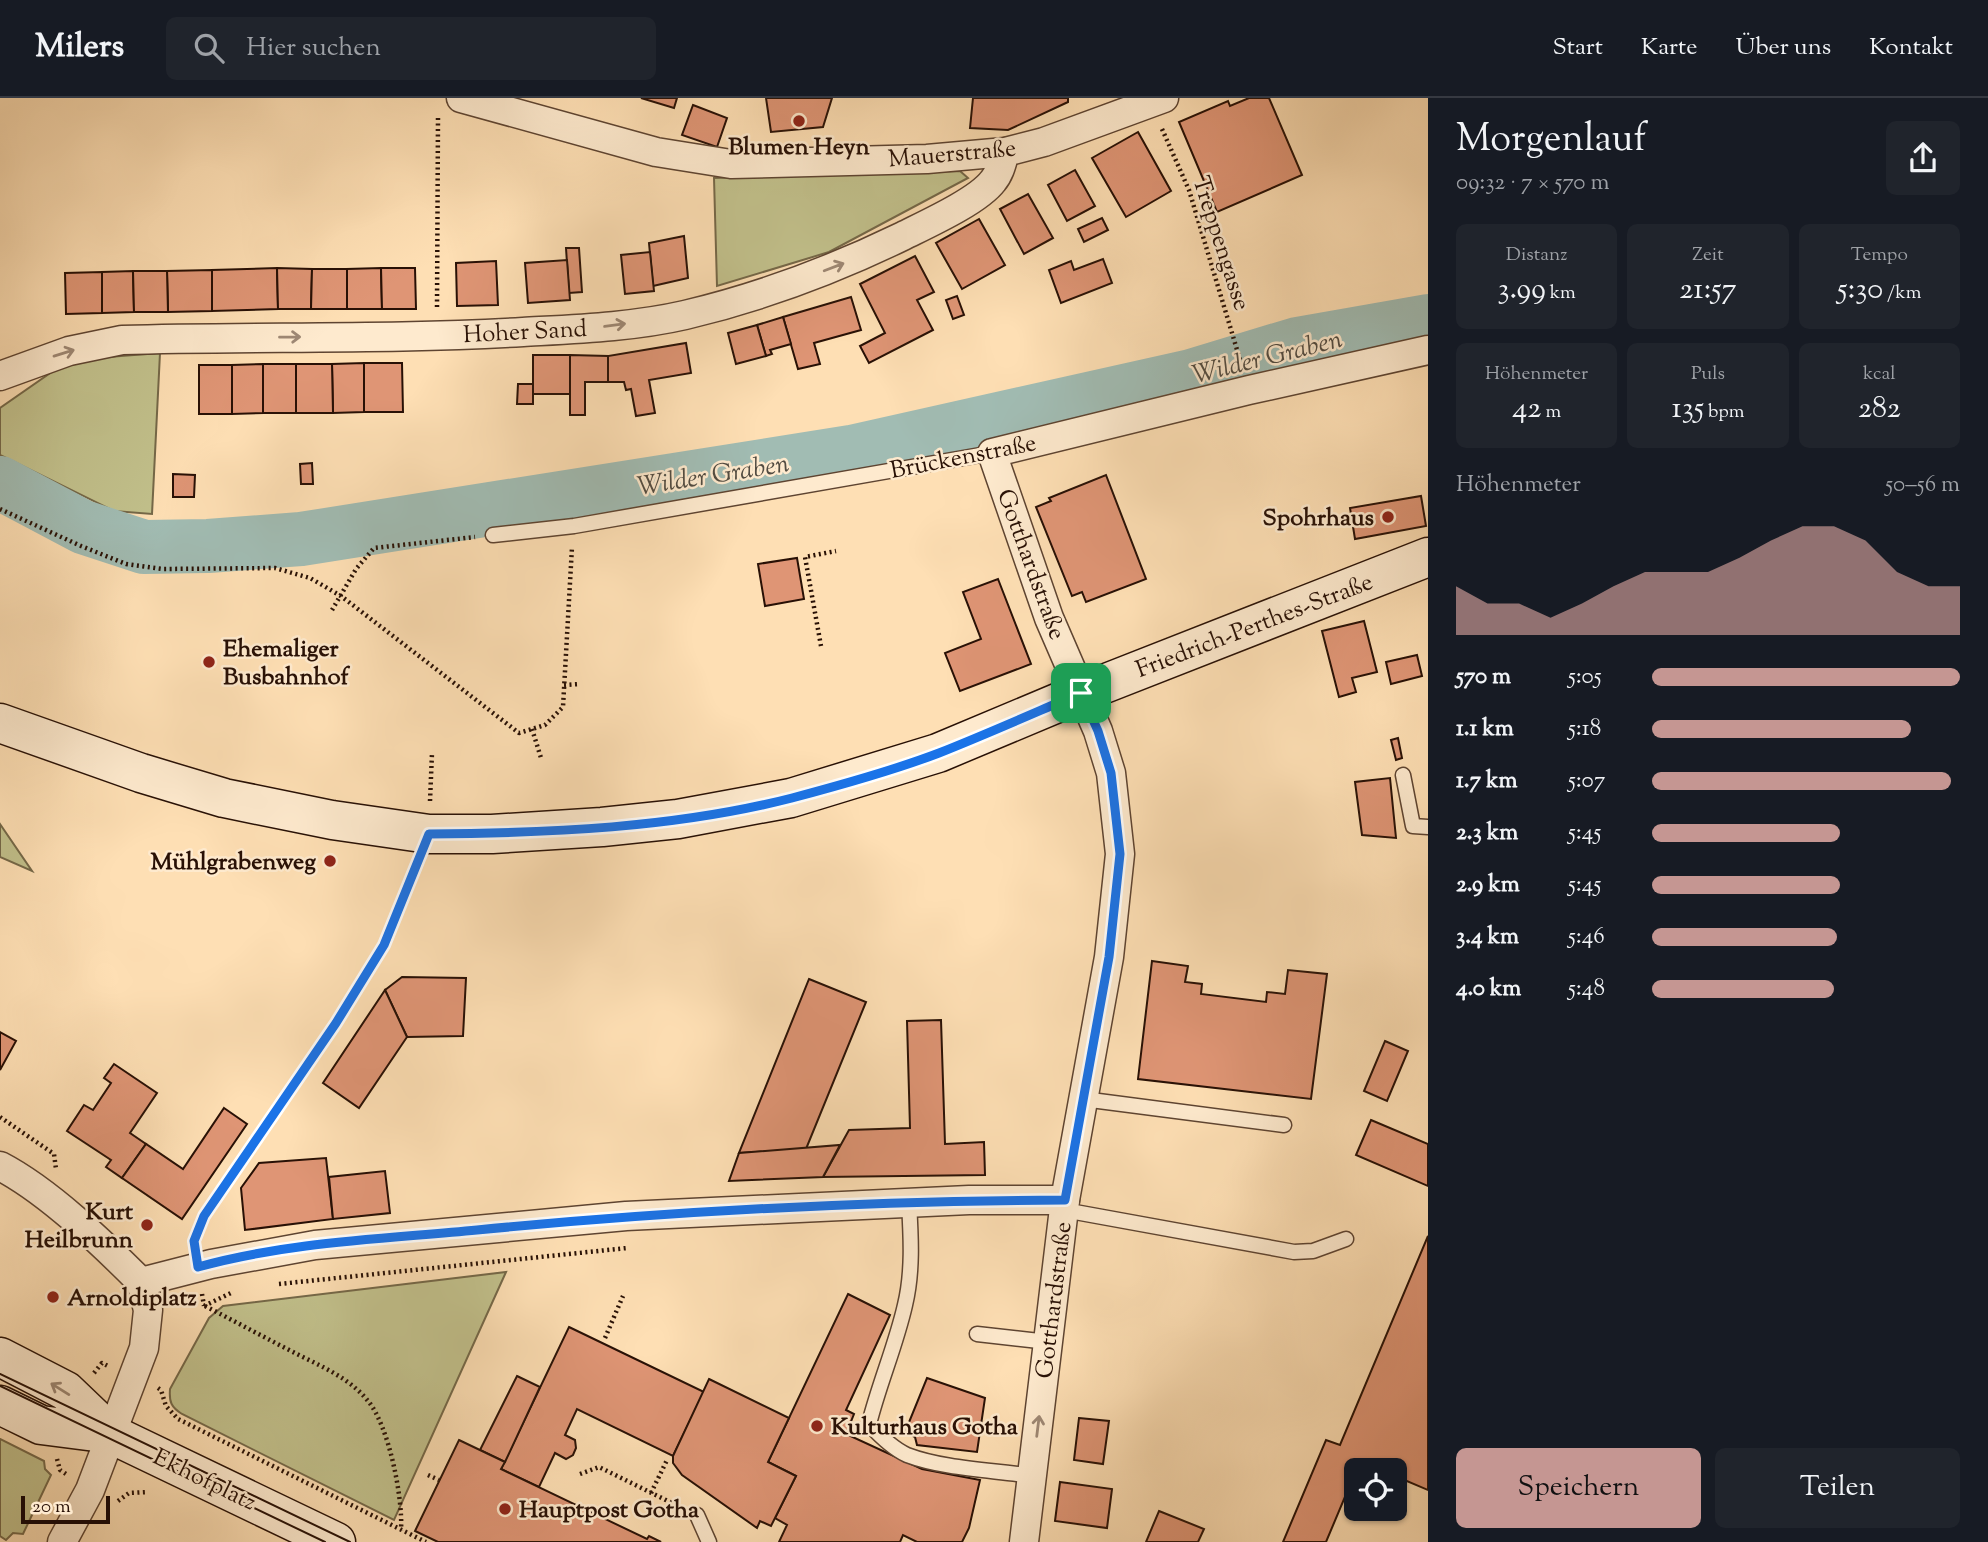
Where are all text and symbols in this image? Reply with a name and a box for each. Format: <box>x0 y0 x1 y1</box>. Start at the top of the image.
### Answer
search box <box>166 17 656 80</box>
text: Milers <box>35 24 124 72</box>
icon: search <box>190 29 228 67</box>
text: Hier suchen <box>246 30 381 67</box>
text: Start <box>1552 31 1603 65</box>
text: Karte <box>1641 31 1697 65</box>
text: Über uns <box>1735 31 1831 65</box>
text: Kontakt <box>1869 31 1953 65</box>
marker: Blumen Heyn <box>791 113 807 129</box>
text: Morgenlauf <box>1456 114 1647 168</box>
button: share <box>1886 121 1960 195</box>
place label: Blumen Heyn <box>728 131 870 165</box>
street label: Mauerstraße <box>887 132 1018 178</box>
text: 09:32 · 7 × 570 m <box>1456 167 1609 200</box>
street label: Treppengasse <box>1182 172 1258 315</box>
text: Distanz <box>1506 242 1567 269</box>
text: Zeit <box>1692 242 1724 269</box>
text: Tempo <box>1851 242 1908 269</box>
one-way arrow <box>823 259 845 272</box>
text: 3.99 <box>1497 269 1546 312</box>
text: 21:57 <box>1679 269 1737 312</box>
text: 5:30 <box>1837 269 1883 312</box>
text: km <box>1546 280 1576 307</box>
text: /km <box>1883 280 1921 307</box>
street label: Hoher Sand <box>462 313 588 353</box>
one-way arrow <box>604 318 626 331</box>
water label: Wilder Graben <box>1189 322 1347 395</box>
one-way arrow <box>279 330 302 344</box>
one-way arrow <box>53 346 75 359</box>
text: Höhenmeter <box>1485 361 1588 388</box>
text: Puls <box>1691 361 1725 388</box>
text: kcal <box>1863 361 1896 388</box>
text: 42 <box>1512 388 1541 431</box>
text: 135 <box>1671 388 1704 431</box>
text: 282 <box>1858 388 1901 431</box>
text: m <box>1541 399 1561 426</box>
text: bpm <box>1704 399 1745 426</box>
street label: Brückenstraße <box>887 427 1039 489</box>
water label: Wilder Graben <box>635 446 792 507</box>
text: Höhenmeter <box>1456 469 1581 502</box>
text: 50–56 m <box>1885 469 1960 502</box>
street label: Gotthardstraße <box>987 485 1073 645</box>
place label: Spohrhaus <box>1263 502 1374 536</box>
marker: Spohrhaus <box>1380 509 1396 525</box>
street label: Friedrich-Perthes-Straße <box>1131 566 1378 688</box>
place label: Ehemaliger Busbahnhof <box>223 633 351 695</box>
marker: Ehemaliger Busbahnhof <box>201 654 217 670</box>
text: 570 m <box>1456 661 1511 694</box>
text: 5:05 <box>1568 661 1602 694</box>
pin <box>1051 663 1111 723</box>
icon: arrive <box>1062 674 1100 712</box>
text: 1.1 km <box>1456 713 1514 746</box>
text: 5:18 <box>1568 713 1601 746</box>
text: 1.7 km <box>1456 765 1518 798</box>
text: 5:07 <box>1568 765 1605 798</box>
text: 2.3 km <box>1456 817 1518 850</box>
text: 5:45 <box>1568 817 1601 850</box>
place label: Mühlgrabenweg <box>150 846 316 880</box>
marker: Mühlgrabenweg <box>322 853 338 869</box>
text: 2.9 km <box>1456 869 1520 902</box>
text: 5:45 <box>1568 869 1601 902</box>
text: 3.4 km <box>1456 921 1519 954</box>
text: 5:46 <box>1568 921 1605 954</box>
text: 4.0 km <box>1456 973 1521 1006</box>
text: 5:48 <box>1568 973 1605 1006</box>
place label: Kurt Heilbrunn <box>25 1196 134 1258</box>
marker: Kurt Heilbrunn <box>139 1217 155 1233</box>
street label: Gotthardstraße <box>1028 1220 1081 1381</box>
place label: Arnoldiplatz <box>67 1282 197 1316</box>
marker: Arnoldiplatz <box>45 1289 61 1305</box>
one-way arrow <box>51 1381 71 1395</box>
place label: Kulturhaus Gotha <box>831 1411 1019 1445</box>
one-way arrow <box>1031 1415 1044 1437</box>
marker: Kulturhaus Gotha <box>809 1418 825 1434</box>
street label: Ekhofplatz <box>147 1441 262 1520</box>
button: Speichern <box>1456 1448 1701 1528</box>
button: Teilen <box>1715 1448 1960 1528</box>
map controls <box>1344 1458 1407 1521</box>
button: locate <box>1344 1458 1407 1521</box>
scale bar <box>21 1493 110 1525</box>
text: 20 m <box>32 1494 71 1521</box>
place label: Hauptpost Gotha <box>519 1494 700 1528</box>
marker: Hauptpost Gotha <box>497 1501 513 1517</box>

